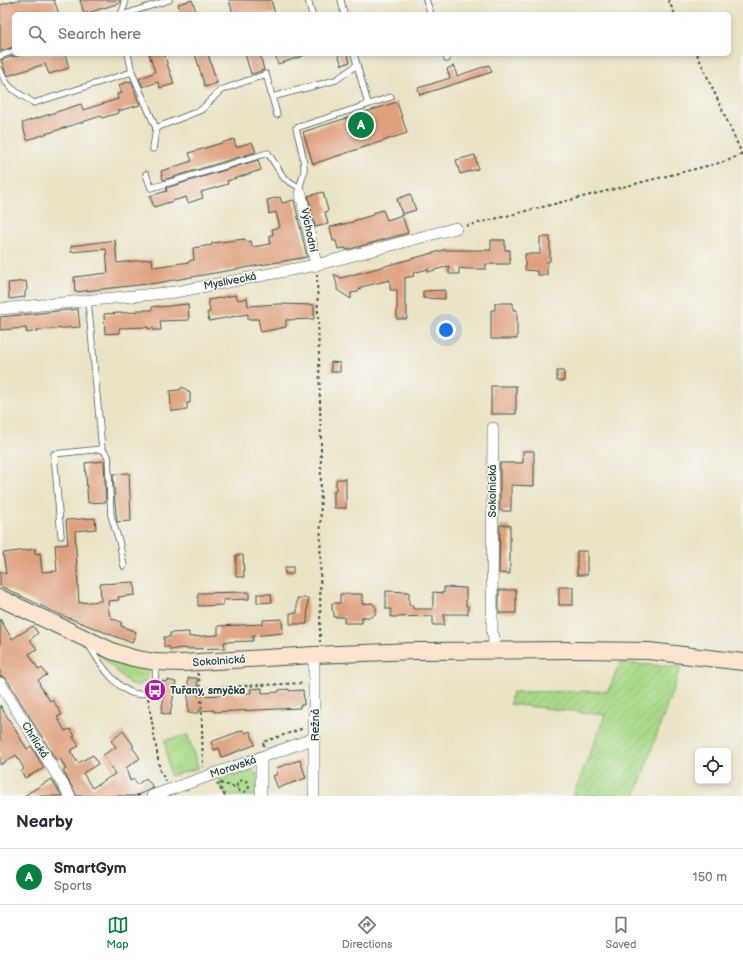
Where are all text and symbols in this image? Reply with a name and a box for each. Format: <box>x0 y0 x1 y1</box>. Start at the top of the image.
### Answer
search box <box>12 12 731 56</box>
icon: search <box>26 23 48 45</box>
text: Search here <box>58 25 141 44</box>
pin: A <box>348 110 374 140</box>
street label: Východní <box>298 207 320 254</box>
street label: Myslivecká <box>203 270 257 292</box>
your location <box>436 320 456 340</box>
street label: Sokolnická <box>486 465 499 517</box>
street label: Sokolnická <box>192 653 246 669</box>
bus stop icon: Tuřany, smyčka <box>142 677 168 703</box>
place label: Tuřany, smyčka <box>170 684 245 697</box>
street label: Režná <box>309 709 322 741</box>
street label: Chrlická <box>19 720 51 760</box>
map controls <box>695 748 731 784</box>
button: locate <box>695 748 731 784</box>
street label: Moravská <box>208 753 258 781</box>
text: Nearby <box>16 812 73 832</box>
text: SmartGym <box>54 859 126 878</box>
text: A <box>25 869 33 885</box>
text: 150 m <box>693 869 727 885</box>
text: Sports <box>54 878 92 894</box>
tab: Map <box>107 914 129 951</box>
tab: Directions <box>342 914 392 951</box>
tab: Saved <box>606 914 636 951</box>

